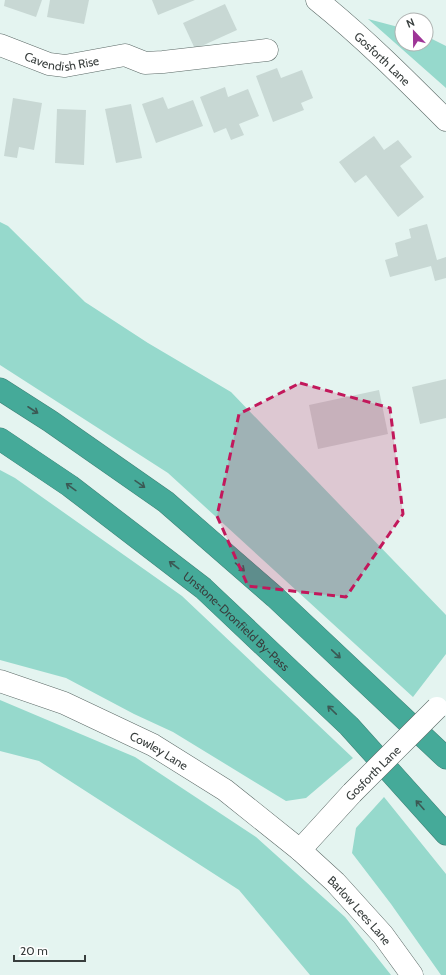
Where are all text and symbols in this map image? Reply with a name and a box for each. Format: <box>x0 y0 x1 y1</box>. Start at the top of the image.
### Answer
north arrow <box>394 12 434 52</box>
text: N <box>404 15 416 31</box>
street label: Gosforth Lane <box>352 28 414 88</box>
street label: Cavendish Rise <box>23 48 100 74</box>
one-way arrow <box>27 406 38 414</box>
one-way arrow <box>134 480 145 488</box>
one-way arrow <box>65 483 76 491</box>
one-way arrow <box>169 561 180 570</box>
one-way arrow <box>235 562 245 571</box>
street label: Unstone-Dronfield By-Pass <box>180 568 293 674</box>
one-way arrow <box>331 649 341 659</box>
one-way arrow <box>327 705 337 715</box>
street label: Cowley Lane <box>128 728 191 773</box>
street label: Gosforth Lane <box>342 742 404 804</box>
one-way arrow <box>416 801 425 811</box>
street label: Barlow Lees Lane <box>325 872 395 948</box>
scale bar <box>14 937 85 963</box>
text: 20 m <box>20 943 48 958</box>

